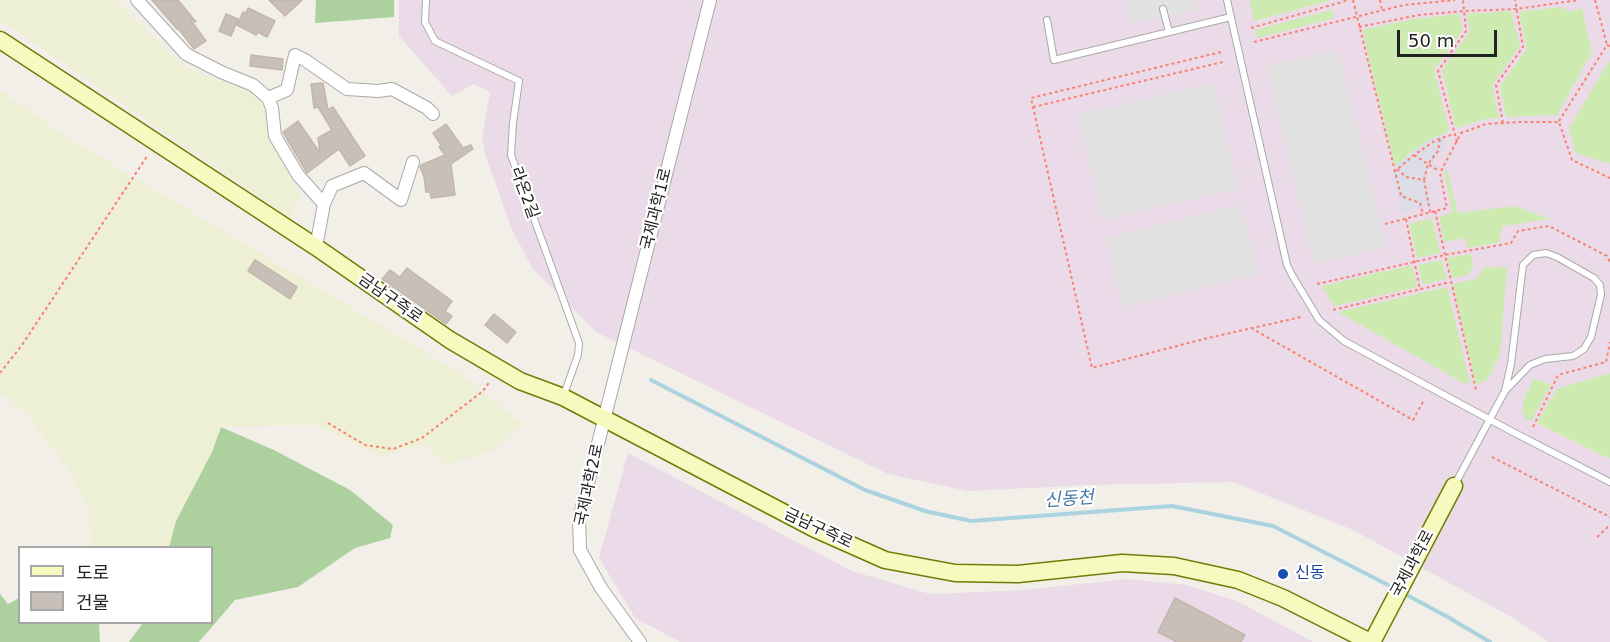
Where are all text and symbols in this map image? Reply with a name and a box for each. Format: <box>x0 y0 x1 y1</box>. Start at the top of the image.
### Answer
scale bar <box>1400 18 1500 56</box>
text: 50 m <box>1408 30 1454 51</box>
street label: 라온2길 <box>506 164 542 222</box>
street label: 국제과학1로 <box>638 166 676 252</box>
street label: 금남구즉로 <box>354 270 426 328</box>
street label: 국제과학2로 <box>572 442 608 528</box>
water label: 신동천 <box>1043 487 1095 513</box>
street label: 금남구즉로 <box>781 505 855 553</box>
street label: 국제과학로 <box>1387 527 1439 601</box>
legend <box>18 546 213 624</box>
text: 도로 <box>76 562 109 583</box>
place label: 신동 <box>1295 564 1324 584</box>
marker: 신동 <box>1276 567 1290 581</box>
text: 건물 <box>76 592 109 613</box>

